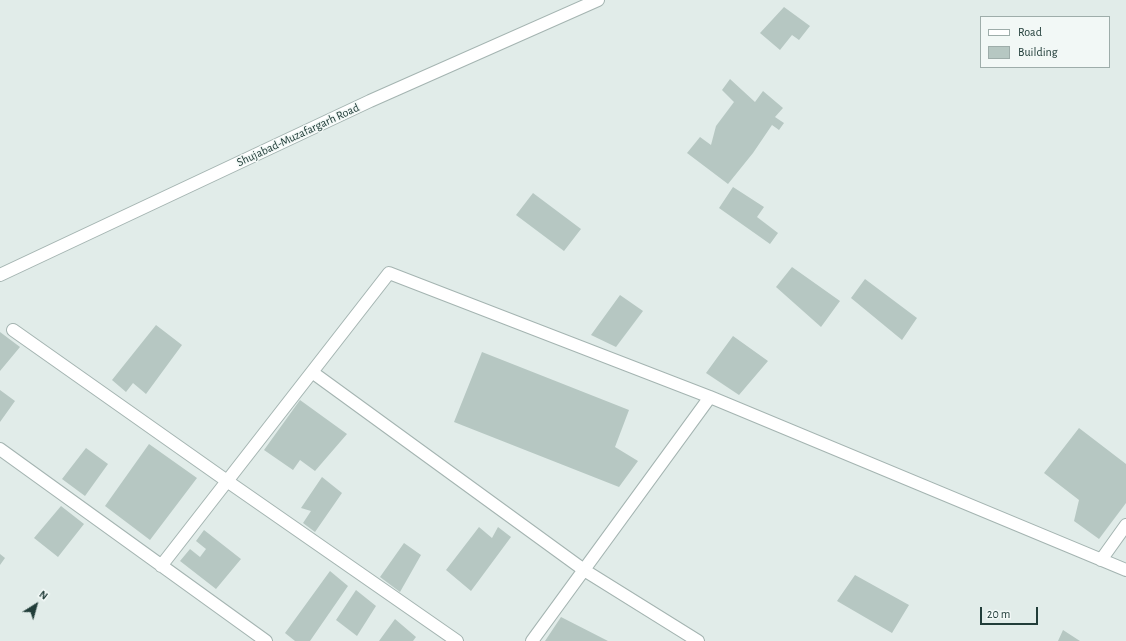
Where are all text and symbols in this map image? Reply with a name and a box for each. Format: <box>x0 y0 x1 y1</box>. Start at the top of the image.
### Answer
legend <box>980 16 1110 68</box>
text: Road <box>1018 26 1042 38</box>
text: Building <box>1018 46 1058 58</box>
street label: Shujabad-Muzafargarh Road <box>234 100 362 170</box>
north arrow <box>16 585 56 625</box>
text: N <box>37 588 50 602</box>
scale bar <box>982 599 1040 625</box>
text: 20 m <box>987 608 1010 620</box>

